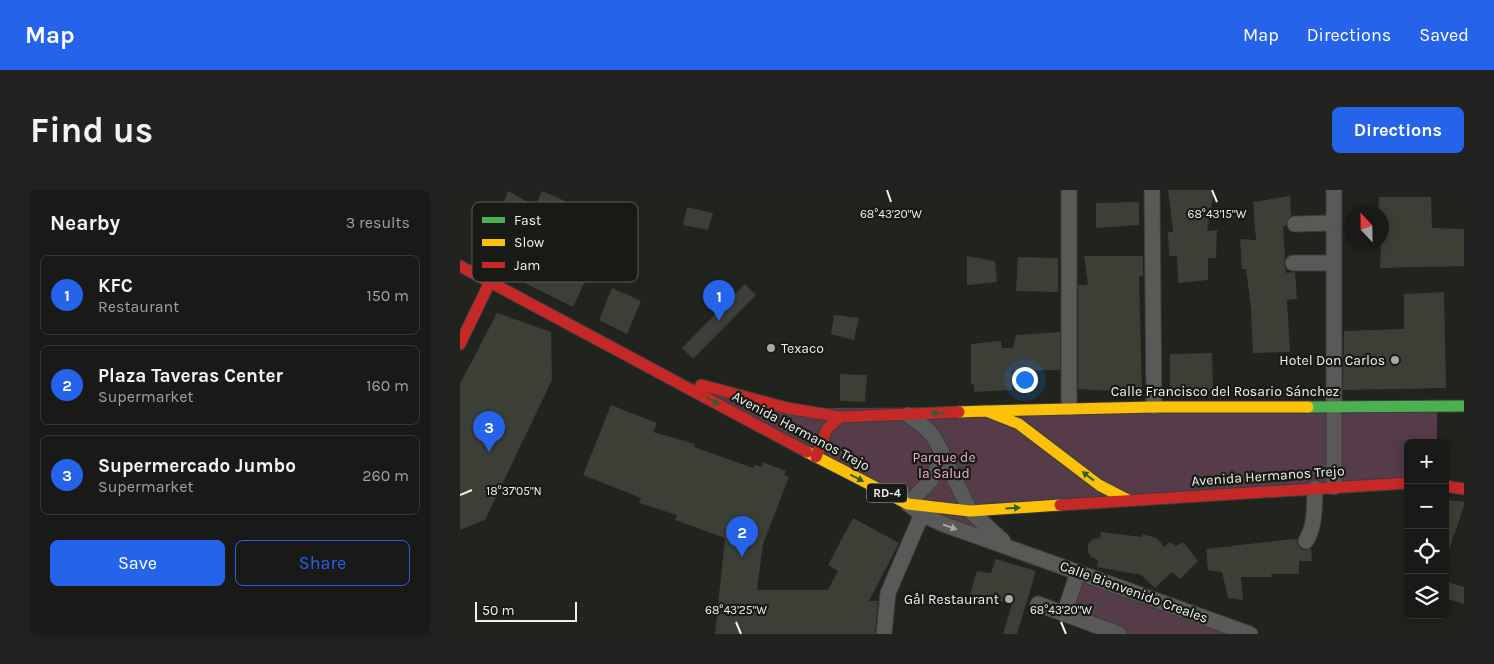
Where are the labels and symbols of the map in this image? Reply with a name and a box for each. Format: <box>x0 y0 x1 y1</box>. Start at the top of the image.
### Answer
legend <box>472 202 638 282</box>
north arrow <box>1344 205 1389 250</box>
text: 68°43'20"W <box>860 207 922 221</box>
text: 68°43'15"W <box>1188 207 1247 221</box>
text: Fast <box>514 212 541 229</box>
text: Slow <box>514 234 544 251</box>
text: Jam <box>514 257 540 274</box>
pin: 1 <box>703 280 735 321</box>
place label: Texaco <box>781 340 824 357</box>
marker: Texaco <box>765 342 777 354</box>
place label: Hotel Don Carlos <box>1279 352 1385 369</box>
marker: Hotel Don Carlos <box>1389 354 1401 366</box>
your location <box>1012 367 1038 393</box>
street label: Calle Francisco del Rosario Sánchez <box>1111 383 1339 400</box>
street label: Avenida Hermanos Trejo <box>729 387 873 475</box>
one-way arrow <box>707 397 720 406</box>
one-way arrow <box>929 409 945 417</box>
pin: 3 <box>473 411 505 452</box>
park label: Parque de la Salud <box>912 449 976 482</box>
street label: Avenida Hermanos Trejo <box>1191 462 1345 490</box>
one-way arrow <box>1082 471 1095 482</box>
one-way arrow <box>850 474 864 482</box>
text: 18°37'05"N <box>486 484 542 498</box>
road number: RD-4 <box>867 484 907 502</box>
one-way arrow <box>1005 504 1021 512</box>
pin: 2 <box>726 516 758 557</box>
one-way arrow <box>943 523 958 531</box>
street label: Calle Bienvenido Creales <box>1058 557 1210 627</box>
place label: Gål Restaurant <box>904 591 999 608</box>
marker: Gål Restaurant <box>1003 593 1015 605</box>
scale bar <box>475 599 578 622</box>
text: 68°43'25"W <box>705 603 767 617</box>
text: 68°43'20"W <box>1030 603 1092 617</box>

